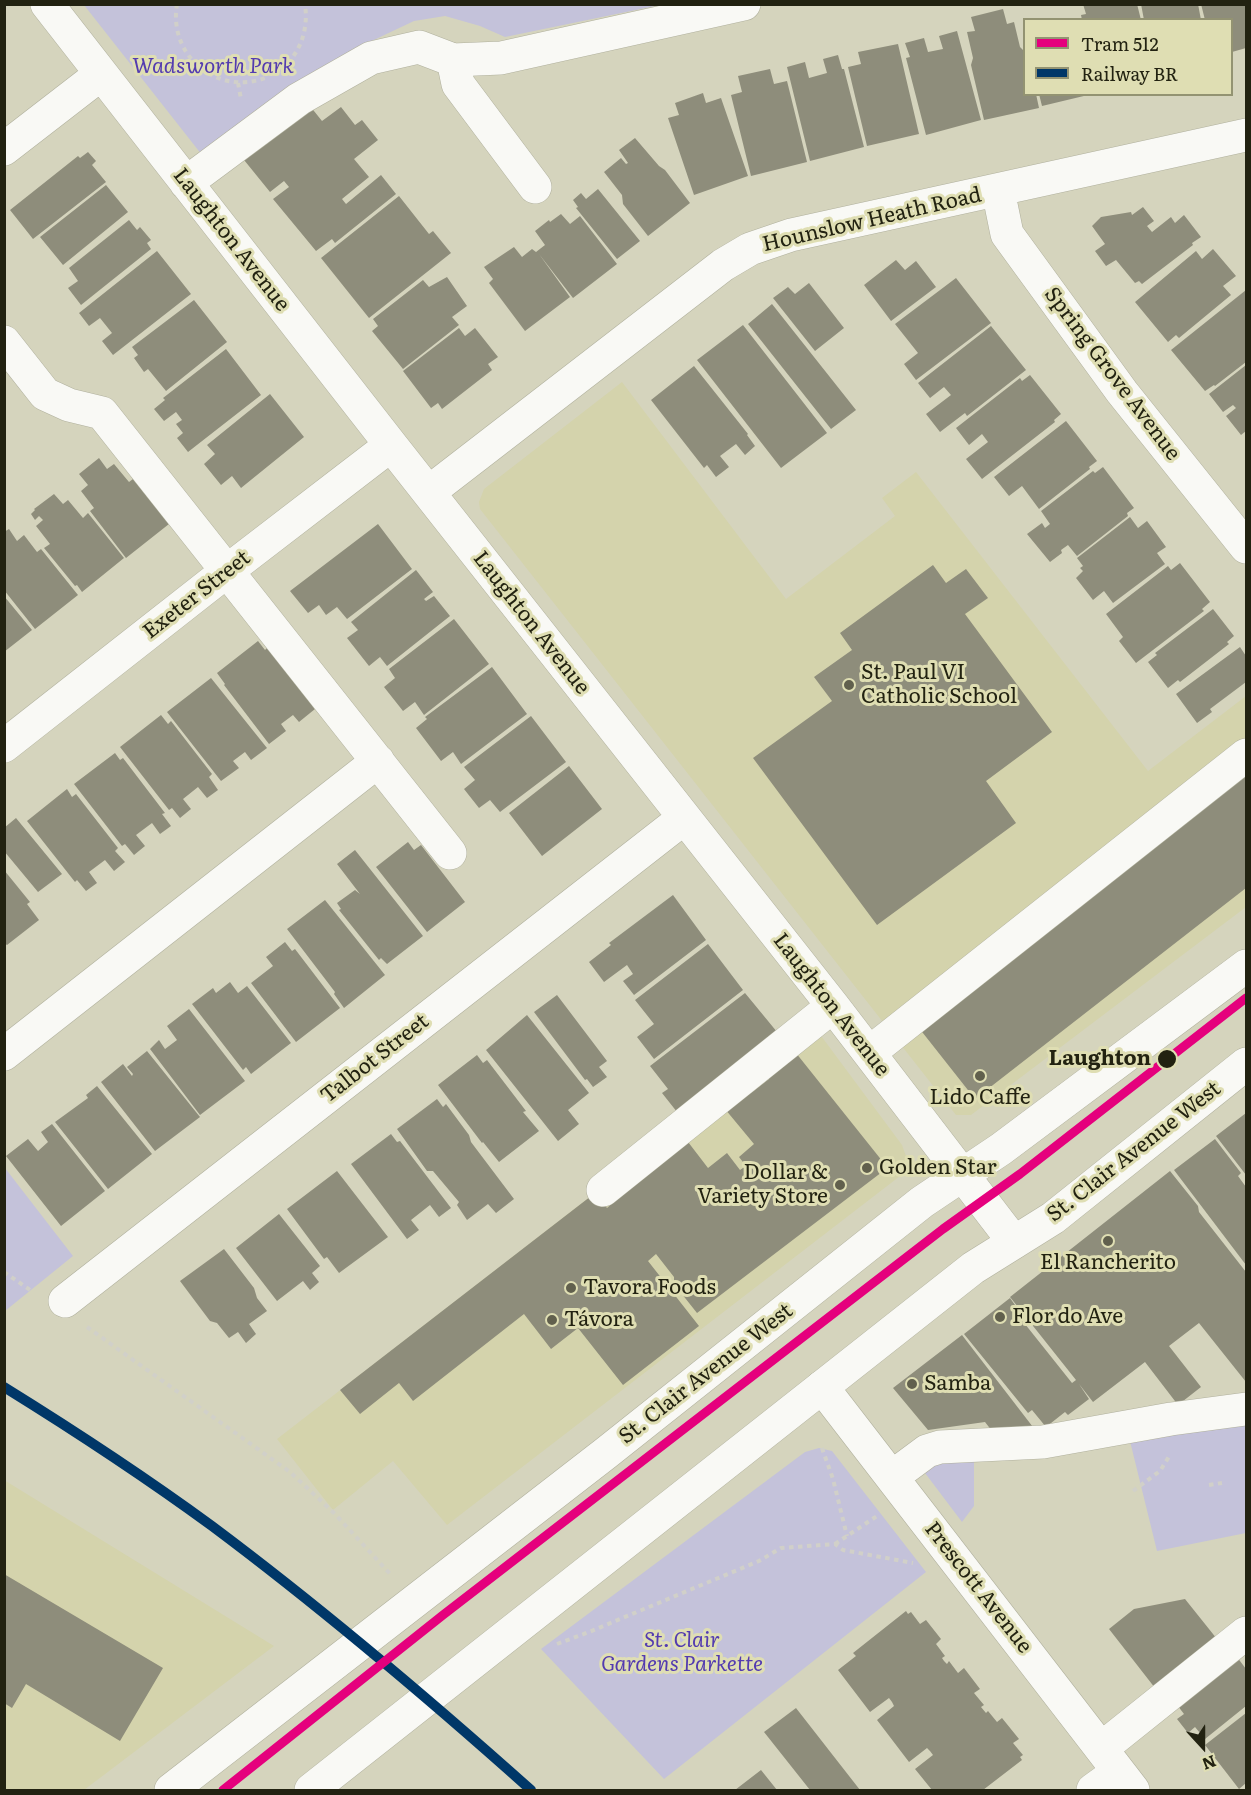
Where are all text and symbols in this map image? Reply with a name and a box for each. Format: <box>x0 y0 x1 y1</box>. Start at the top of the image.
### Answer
legend <box>1023 18 1233 96</box>
text: Tram 512 <box>1081 30 1159 57</box>
park label: Wadsworth Park <box>132 54 294 80</box>
text: Railway BR <box>1081 60 1178 87</box>
street label: Laughton Avenue <box>167 163 295 317</box>
street label: Hounslow Heath Road <box>760 183 984 257</box>
street label: Spring Grove Avenue <box>1039 282 1185 466</box>
street label: Exeter Street <box>138 545 256 645</box>
street label: Laughton Avenue <box>467 546 595 700</box>
place label: St. Paul VI Catholic School <box>861 660 1017 710</box>
marker: St. Paul VI Catholic School <box>842 678 856 692</box>
street label: Laughton Avenue <box>767 928 895 1082</box>
street label: Talbot Street <box>316 1009 434 1109</box>
place label: Laughton <box>1049 1046 1151 1072</box>
marker: Laughton <box>1156 1048 1178 1070</box>
marker: Lido Caffe <box>973 1069 987 1083</box>
street label: St. Clair Avenue West <box>1042 1076 1226 1228</box>
place label: Lido Caffe <box>929 1085 1031 1111</box>
place label: Golden Star <box>879 1155 997 1181</box>
place label: Dollar & Variety Store <box>697 1160 828 1210</box>
marker: Golden Star <box>860 1161 874 1175</box>
marker: Dollar & Variety Store <box>833 1178 847 1192</box>
marker: El Rancherito <box>1101 1234 1115 1248</box>
place label: El Rancherito <box>1040 1250 1176 1276</box>
place label: Tavora Foods <box>583 1275 716 1301</box>
marker: Tavora Foods <box>564 1281 578 1295</box>
street label: St. Clair Avenue West <box>614 1298 798 1450</box>
place label: Flor do Ave <box>1012 1304 1123 1330</box>
place label: Távora <box>564 1307 634 1333</box>
marker: Flor do Ave <box>993 1310 1007 1324</box>
marker: Távora <box>545 1313 559 1327</box>
place label: Samba <box>924 1371 991 1397</box>
marker: Samba <box>905 1377 919 1391</box>
street label: Prescott Avenue <box>919 1517 1037 1659</box>
park label: St. Clair Gardens Parkette <box>601 1628 763 1678</box>
north arrow <box>1173 1717 1233 1777</box>
text: N <box>1199 1750 1220 1777</box>

